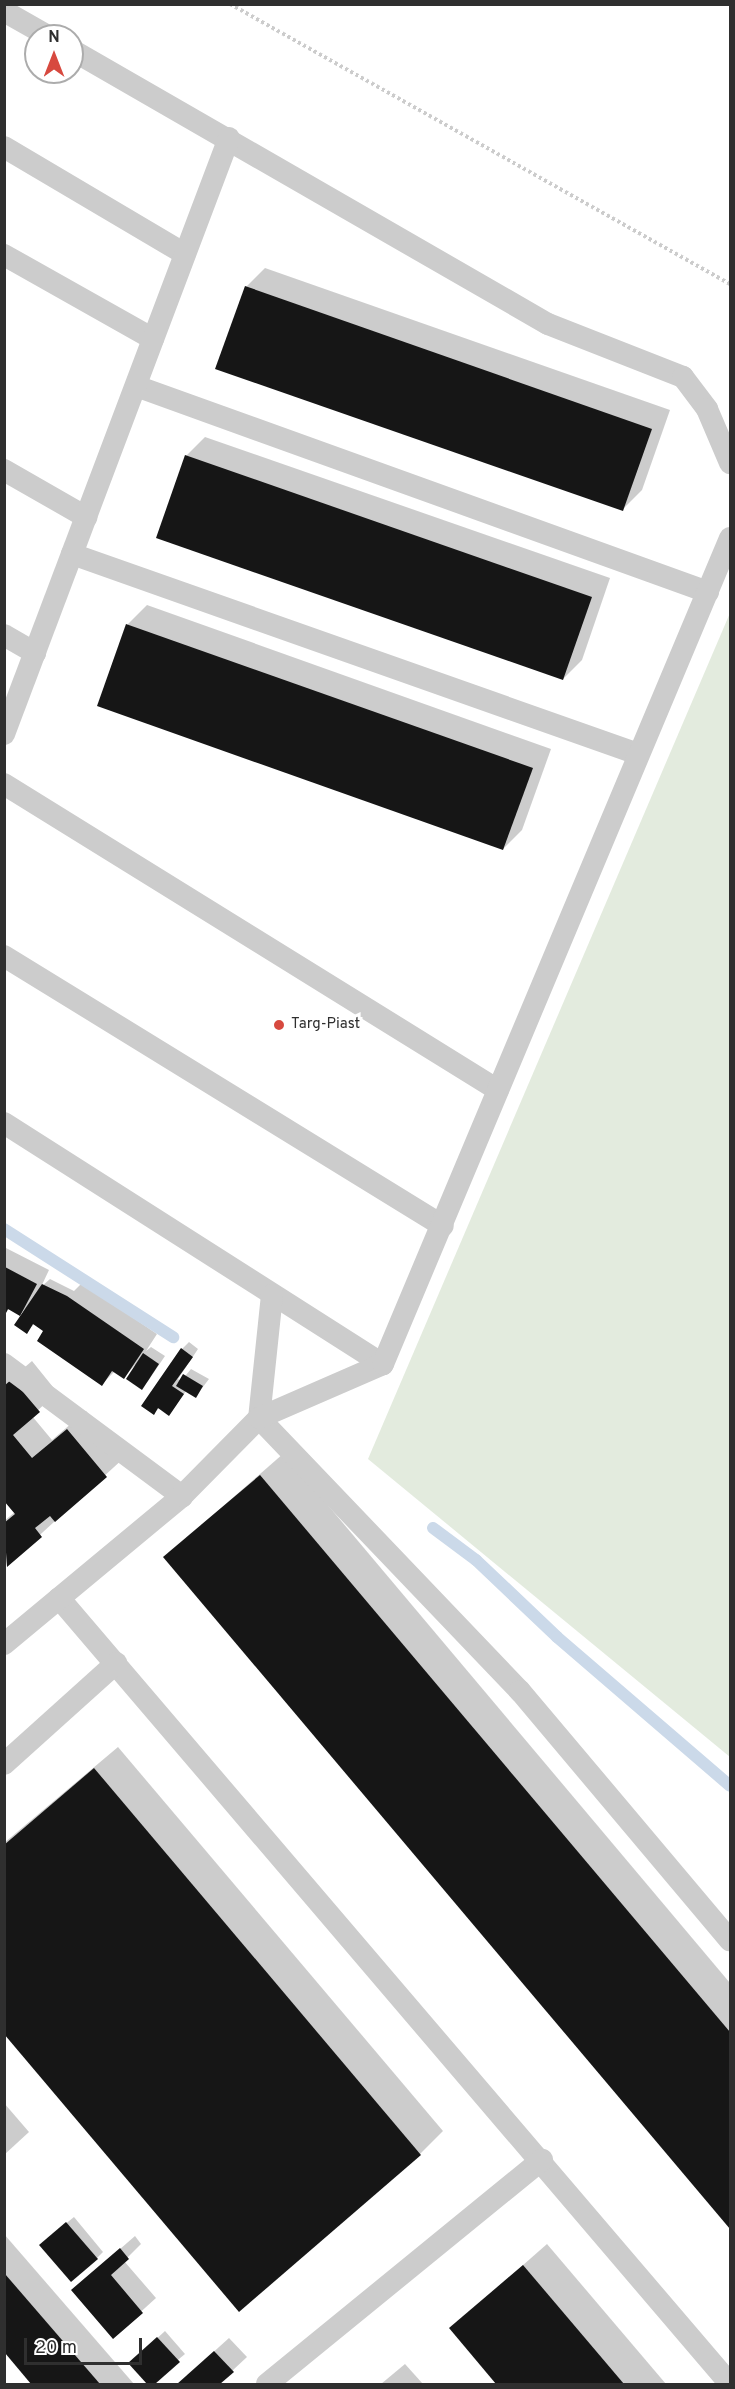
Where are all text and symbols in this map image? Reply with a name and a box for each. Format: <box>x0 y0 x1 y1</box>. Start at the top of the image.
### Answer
north arrow <box>24 24 84 84</box>
text: N <box>48 28 60 48</box>
place label: Targ-Piast <box>291 1016 360 1034</box>
marker: Targ-Piast <box>272 1018 286 1032</box>
scale bar <box>27 2326 146 2364</box>
text: 20 m <box>35 2337 77 2360</box>

